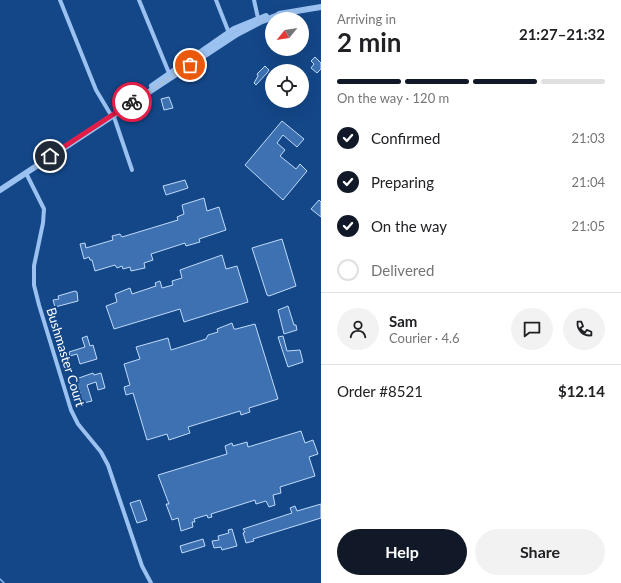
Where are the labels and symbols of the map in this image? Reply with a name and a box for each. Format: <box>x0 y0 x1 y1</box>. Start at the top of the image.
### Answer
north arrow <box>265 12 309 56</box>
pin <box>173 48 207 82</box>
courier <box>112 82 152 122</box>
pin <box>33 139 67 173</box>
street label: Bushmaster Court <box>43 305 89 409</box>

